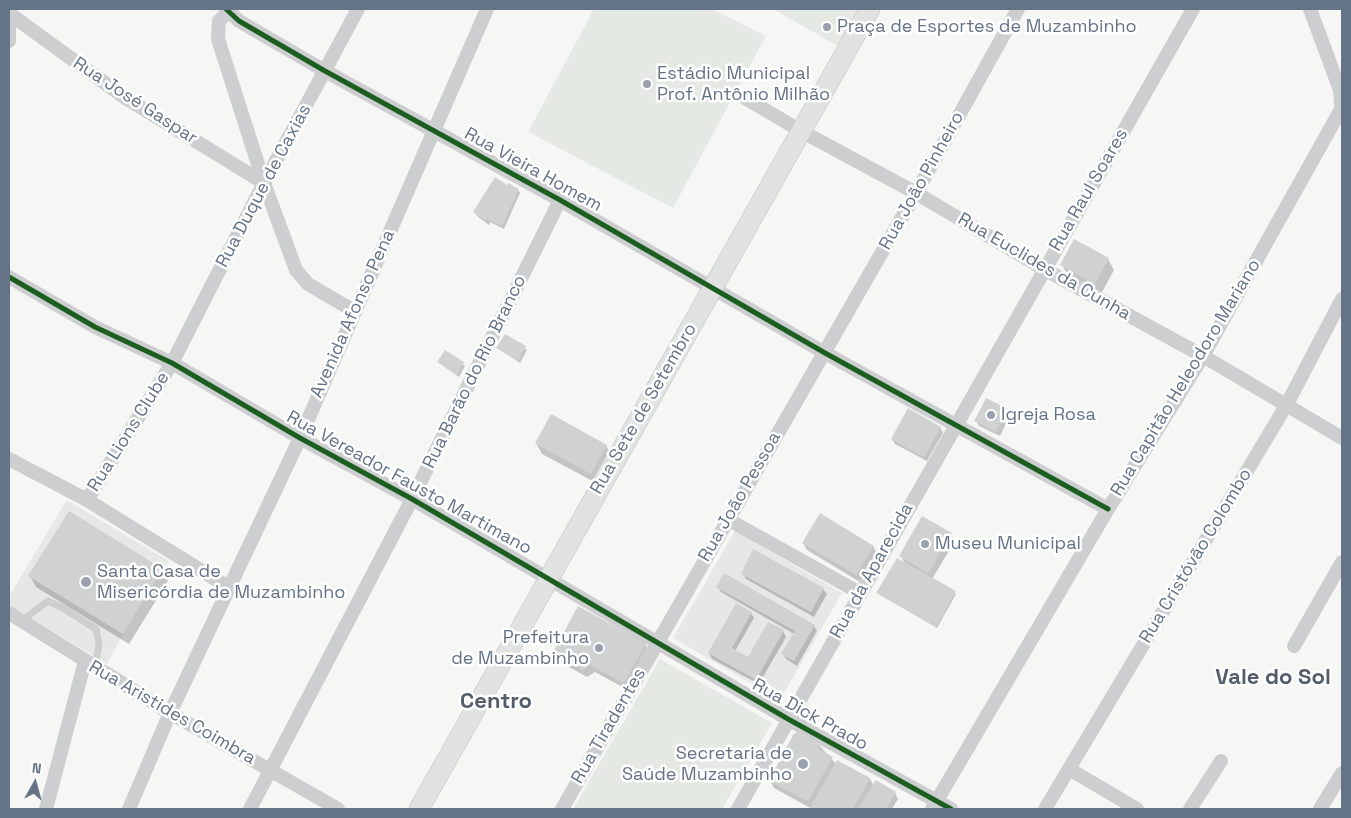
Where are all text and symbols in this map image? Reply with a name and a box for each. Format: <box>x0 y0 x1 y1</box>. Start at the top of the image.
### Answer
place label: Praça de Esportes de Muzambinho <box>837 16 1137 38</box>
marker: Praça de Esportes de Muzambinho <box>821 21 833 33</box>
street label: Rua José Gaspar <box>69 53 201 149</box>
place label: Estádio Municipal Prof. Antônio Milhão <box>657 63 830 106</box>
marker: Estádio Municipal Prof. Antônio Milhão <box>641 78 653 90</box>
street label: Rua Duque de Caxias <box>212 101 316 271</box>
street label: Rua João Pinheiro <box>875 108 969 254</box>
street label: Rua Vieira Homem <box>460 123 606 217</box>
street label: Rua Raul Soares <box>1045 125 1133 255</box>
street label: Rua Euclides da Cunha <box>954 209 1134 325</box>
street label: Avenida Afonso Pena <box>306 227 400 401</box>
street label: Rua Capitão Heleodoro Mariano <box>1107 256 1265 500</box>
street label: Rua Barão do Rio Branco <box>419 272 531 472</box>
street label: Rua Sete de Setembro <box>586 320 702 498</box>
street label: Rua Lions Clube <box>84 368 174 496</box>
place label: Igreja Rosa <box>1001 404 1096 426</box>
street label: Rua Vereador Fausto Martimano <box>283 406 535 560</box>
marker: Igreja Rosa <box>985 409 997 421</box>
street label: Rua João Pessoa <box>694 428 786 566</box>
street label: Rua Cristóvão Colombo <box>1135 465 1257 647</box>
street label: Rua da Aparecida <box>826 500 918 642</box>
place label: Museu Municipal <box>935 533 1081 555</box>
marker: Museu Municipal <box>919 538 931 550</box>
place label: Santa Casa de Misericórdia de Muzambinho <box>97 561 345 604</box>
marker: Santa Casa de Misericórdia de Muzambinho <box>79 575 93 589</box>
place label: Prefeitura de Muzambinho <box>451 627 589 670</box>
marker: Prefeitura de Muzambinho <box>593 642 605 654</box>
street label: Rua Aristides Coimbra <box>85 656 259 770</box>
street label: Rua Tiradentes <box>567 664 651 788</box>
district label: Vale do Sol <box>1215 665 1331 691</box>
street label: Rua Dick Prado <box>748 674 872 756</box>
district label: Centro <box>460 689 532 715</box>
place label: Secretaria de Saúde Muzambinho <box>622 743 792 786</box>
marker: Secretaria de Saúde Muzambinho <box>796 757 810 771</box>
north arrow <box>10 758 60 808</box>
text: N <box>31 759 43 778</box>

